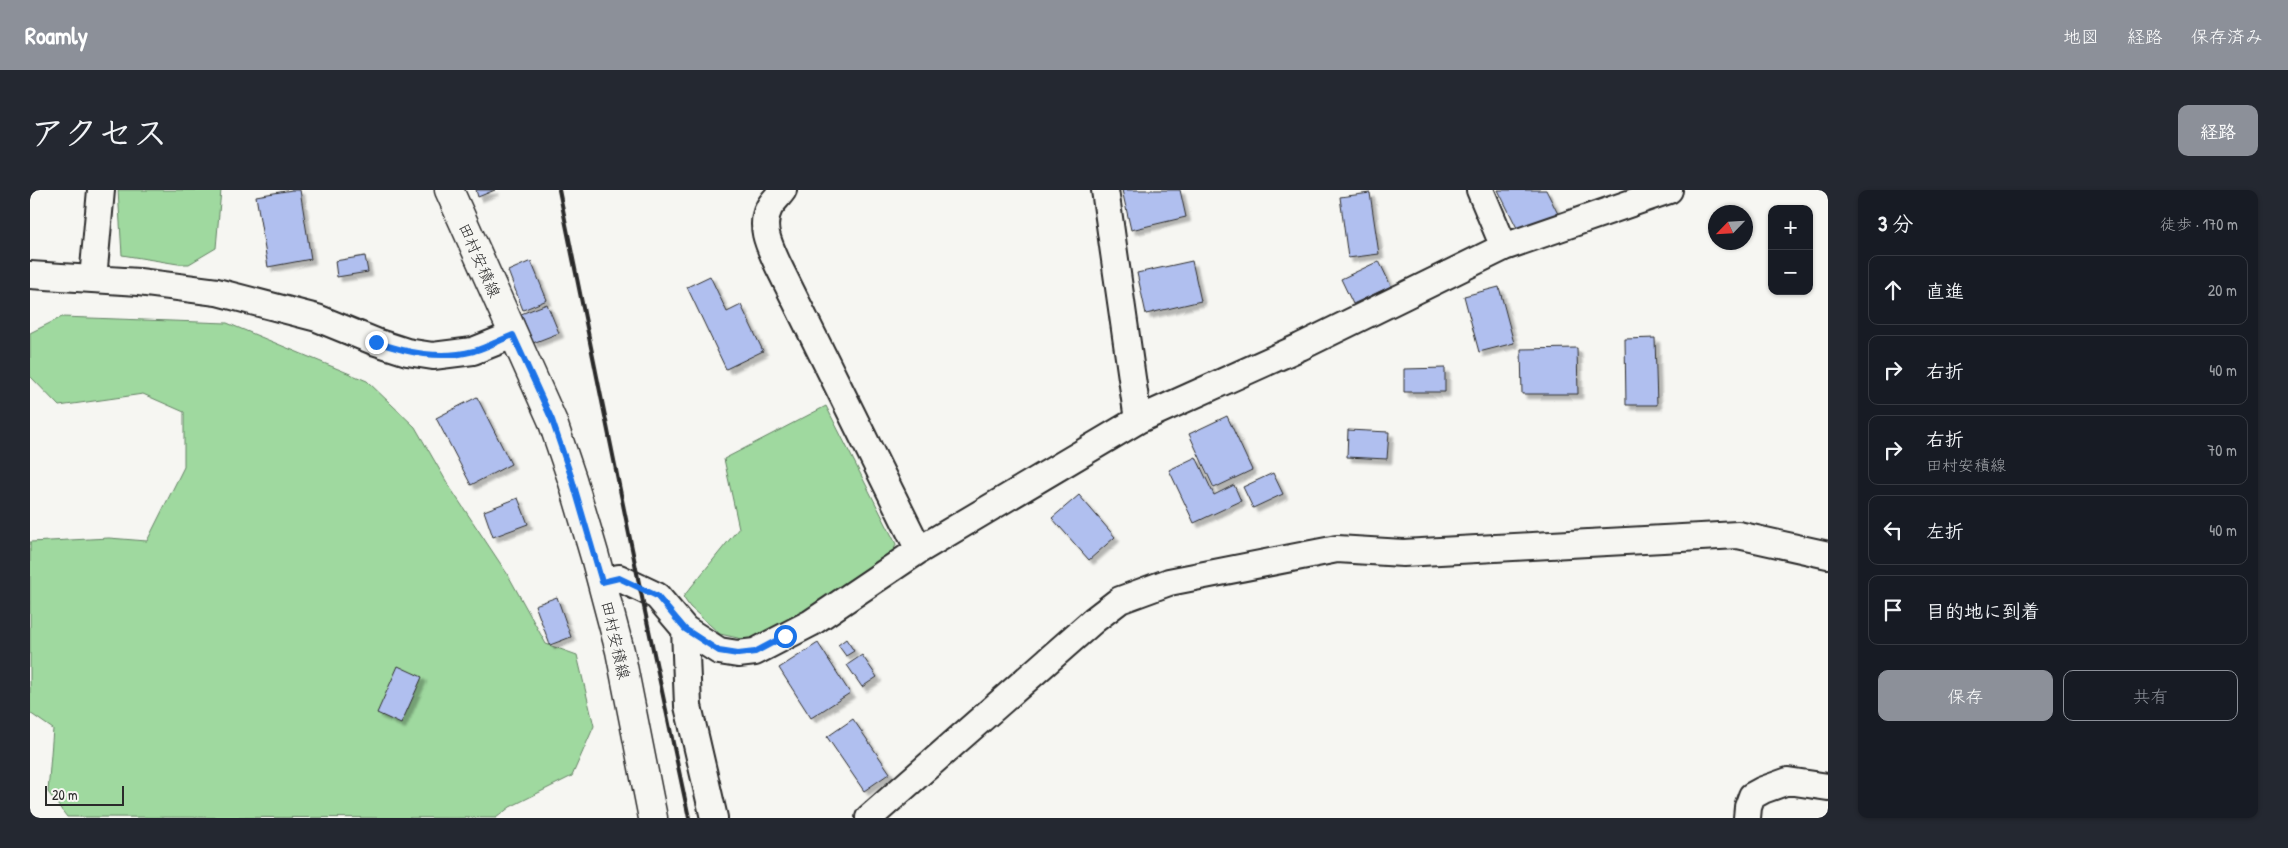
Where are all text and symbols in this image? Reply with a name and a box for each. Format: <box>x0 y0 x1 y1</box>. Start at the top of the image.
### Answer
text: Roamly <box>25 19 88 51</box>
text: 地図 <box>2063 24 2099 49</box>
text: 経路 <box>2127 24 2163 49</box>
text: 保存済み <box>2191 24 2263 49</box>
button: 経路 <box>2178 105 2258 156</box>
text: アクセス <box>30 109 168 156</box>
north arrow <box>1708 205 1753 250</box>
map controls <box>1768 205 1813 295</box>
button: + <box>1768 205 1813 250</box>
text: 3 分 <box>1878 209 1913 238</box>
text: 徒歩 · 170 m <box>2160 213 2238 235</box>
street label: 田村安積線 <box>454 219 506 301</box>
button: − <box>1768 250 1813 295</box>
icon: ahead <box>1879 276 1907 304</box>
text: 直進 <box>1926 278 1964 304</box>
text: 20 m <box>2208 279 2237 301</box>
route end <box>365 331 388 354</box>
icon: right <box>1879 356 1907 384</box>
text: 右折 <box>1926 358 1964 384</box>
text: 40 m <box>2209 359 2237 381</box>
text: 右折 <box>1926 426 1964 452</box>
icon: right <box>1879 436 1907 464</box>
text: 70 m <box>2207 439 2237 461</box>
text: 田村安積線 <box>1926 454 2006 476</box>
icon: left <box>1879 516 1907 544</box>
text: 左折 <box>1926 518 1964 544</box>
text: 40 m <box>2209 519 2237 541</box>
icon: arrive <box>1879 596 1907 624</box>
text: 目的地に到着 <box>1926 598 2040 624</box>
street label: 田村安積線 <box>596 599 636 681</box>
route start <box>774 625 797 648</box>
button: 保存 <box>1878 670 2053 721</box>
button: 共有 <box>2063 670 2238 721</box>
scale bar <box>45 783 124 806</box>
text: 20 m <box>52 785 78 804</box>

